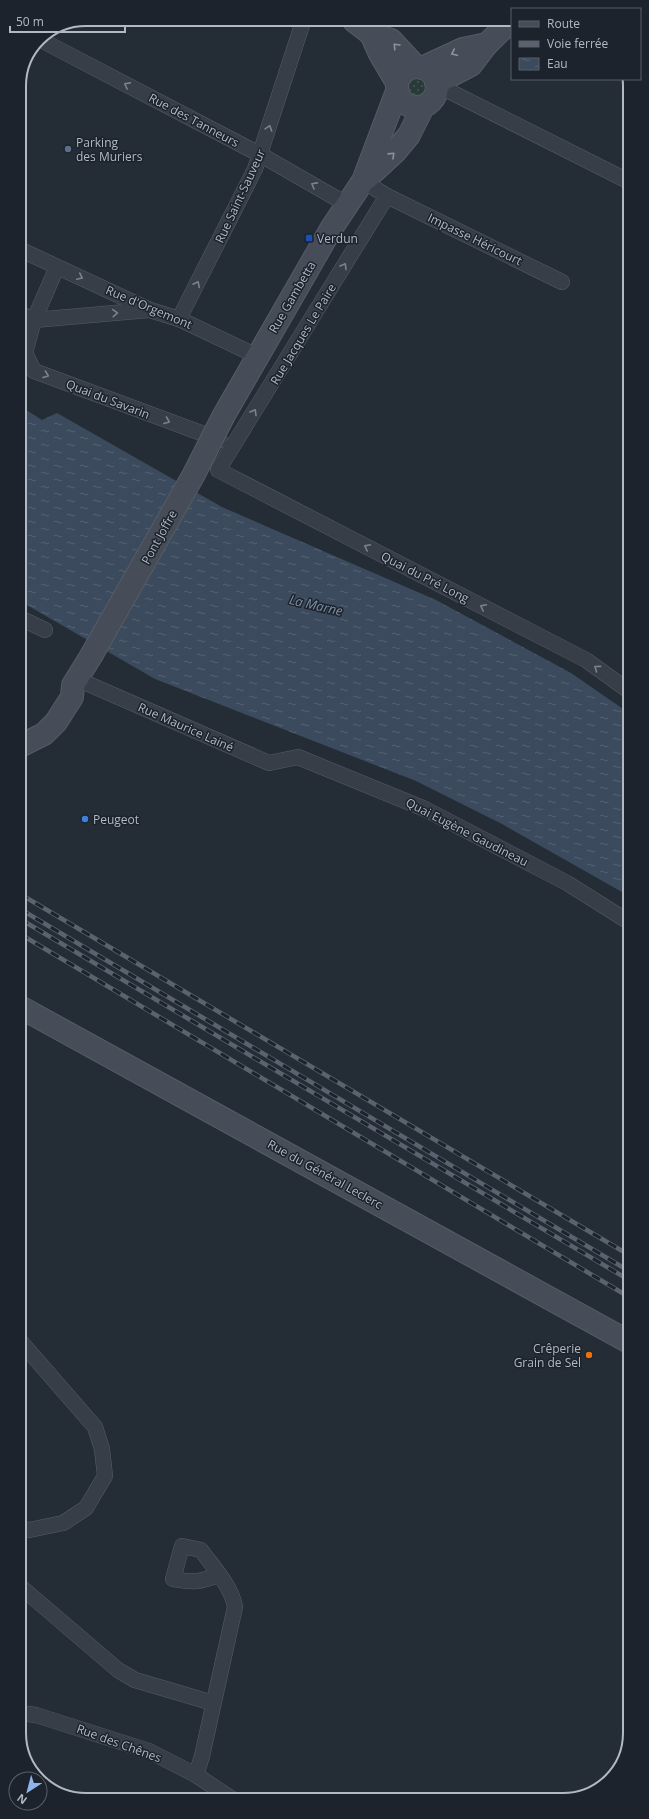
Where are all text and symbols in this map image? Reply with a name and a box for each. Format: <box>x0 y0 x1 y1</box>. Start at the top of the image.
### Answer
scale bar <box>10 8 125 34</box>
legend <box>511 8 641 80</box>
text: 50 m <box>16 13 44 30</box>
text: Route <box>547 15 580 32</box>
text: Voie ferrée <box>547 35 609 52</box>
one-way arrow <box>394 44 401 51</box>
one-way arrow <box>450 48 458 56</box>
text: Eau <box>547 55 568 72</box>
one-way arrow <box>124 82 131 90</box>
street label: Rue des Tanneurs <box>146 89 242 151</box>
one-way arrow <box>265 125 273 132</box>
place label: Parking des Muriers <box>76 134 143 165</box>
marker: Parking des Muriers <box>63 144 73 154</box>
street label: Rue Saint-Sauveur <box>211 146 269 246</box>
one-way arrow <box>387 152 395 160</box>
one-way arrow <box>311 182 318 189</box>
street label: Impasse Héricourt <box>425 209 525 269</box>
place label: Verdun <box>317 230 358 247</box>
marker: Verdun <box>304 233 314 243</box>
street label: Rue Gambetta <box>265 258 319 336</box>
one-way arrow <box>340 263 347 270</box>
one-way arrow <box>76 272 84 280</box>
street label: Rue Jacques Le Paire <box>266 280 340 388</box>
street label: Rue d'Orgemont <box>103 281 195 333</box>
one-way arrow <box>192 281 200 288</box>
one-way arrow <box>112 308 118 317</box>
one-way arrow <box>42 371 49 379</box>
street label: Quai du Savarin <box>64 375 152 423</box>
one-way arrow <box>250 409 257 416</box>
one-way arrow <box>164 416 171 425</box>
street label: Pont Joffre <box>137 507 181 567</box>
one-way arrow <box>364 544 371 552</box>
street label: Quai du Pré Long <box>378 547 472 607</box>
water label: La Marne <box>288 590 345 620</box>
one-way arrow <box>480 604 487 611</box>
one-way arrow <box>595 666 602 673</box>
street label: Rue Maurice Lainé <box>135 698 237 756</box>
street label: Quai Eugène Gaudineau <box>403 794 531 870</box>
place label: Peugeot <box>93 811 139 828</box>
marker: Peugeot <box>80 814 90 824</box>
street label: Rue du Général Leclerc <box>265 1135 386 1213</box>
place label: Crêperie Grain de Sel <box>514 1340 581 1371</box>
marker: Crêperie Grain de Sel <box>584 1350 594 1360</box>
street label: Rue des Chênes <box>74 1720 164 1766</box>
north arrow <box>8 1771 48 1811</box>
text: N <box>14 1791 30 1808</box>

